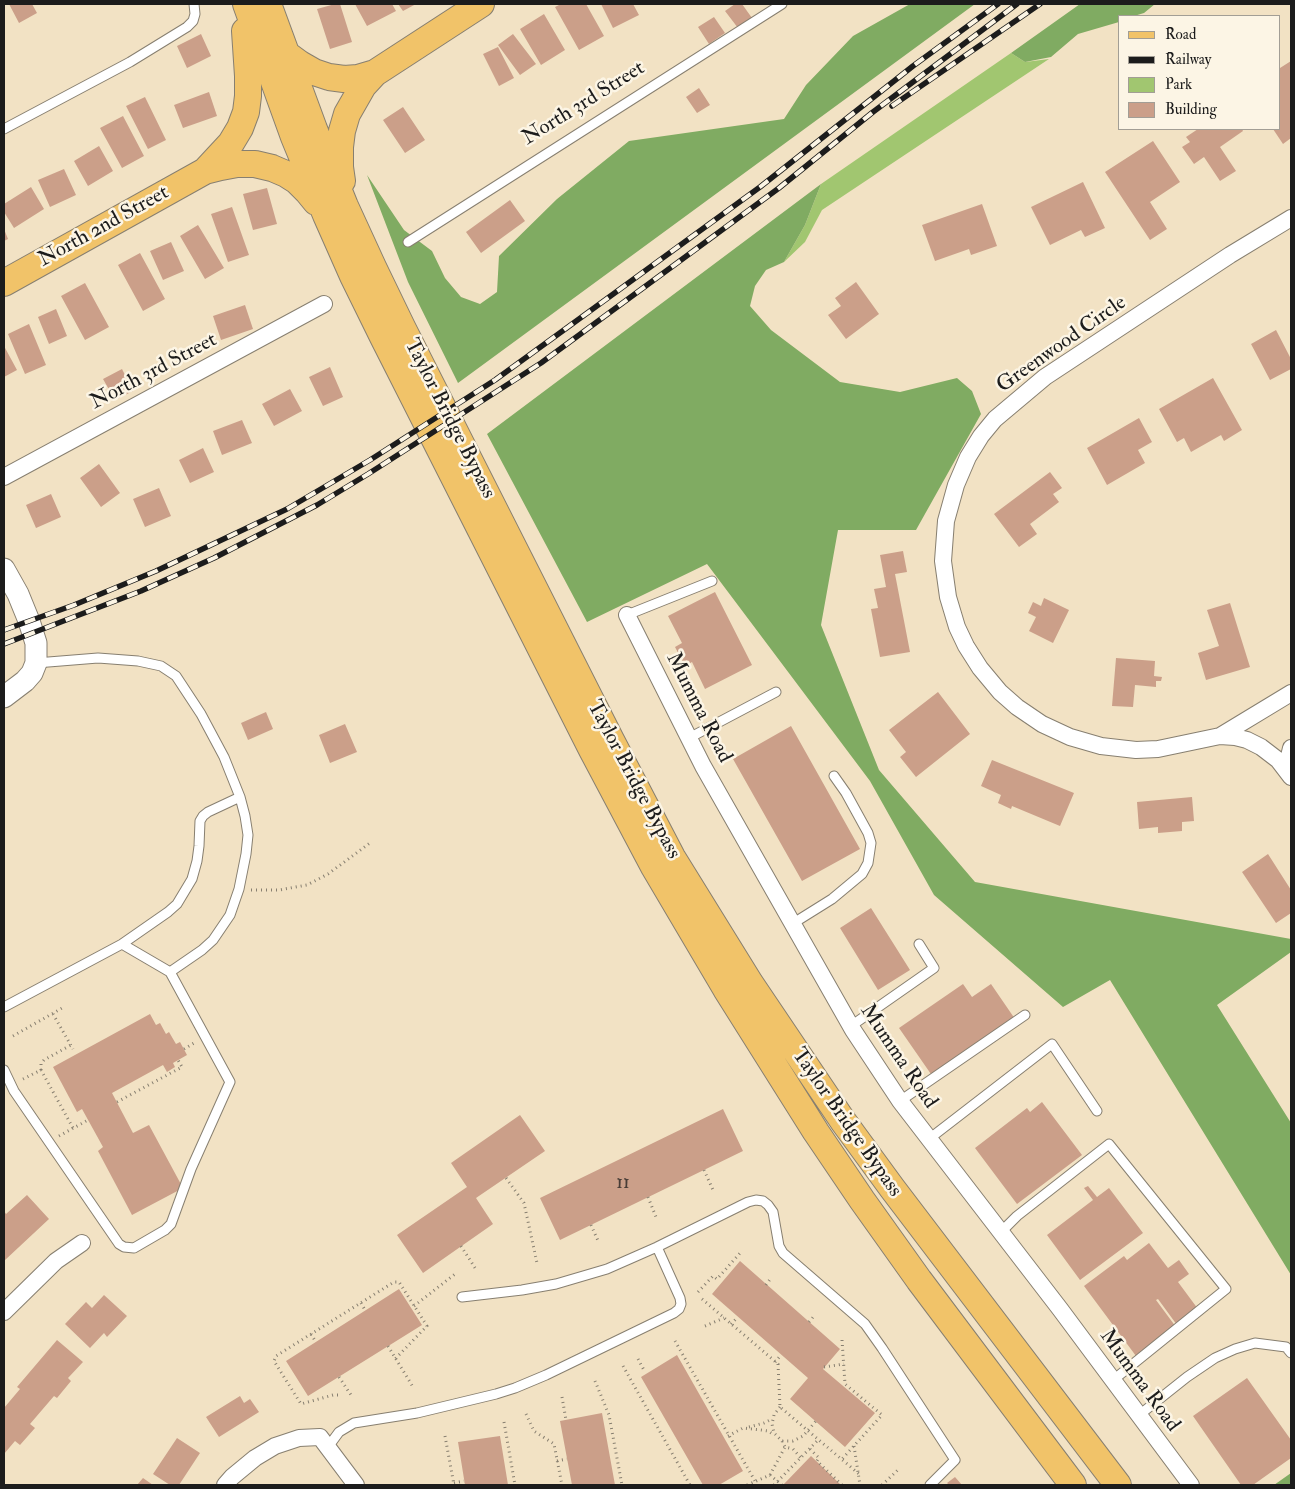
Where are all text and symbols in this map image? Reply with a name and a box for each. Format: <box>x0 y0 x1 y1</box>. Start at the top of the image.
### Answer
legend <box>1118 15 1280 130</box>
text: Road <box>1165 25 1196 44</box>
text: Railway <box>1165 50 1211 69</box>
street label: North 3rd Street <box>518 56 650 152</box>
text: Park <box>1165 75 1192 94</box>
text: Building <box>1165 100 1217 119</box>
street label: North 2nd Street <box>34 181 174 273</box>
street label: Greenwood Circle <box>992 291 1132 399</box>
street label: North 3rd Street <box>86 328 222 416</box>
street label: Taylor Bridge Bypass <box>398 335 500 503</box>
street label: Mumma Road <box>659 649 737 767</box>
street label: Taylor Bridge Bypass <box>581 696 685 864</box>
street label: Mumma Road <box>854 1000 942 1114</box>
street label: Taylor Bridge Bypass <box>785 1044 907 1202</box>
house number: 11 <box>616 1173 630 1195</box>
street label: Mumma Road <box>1093 1325 1185 1437</box>

